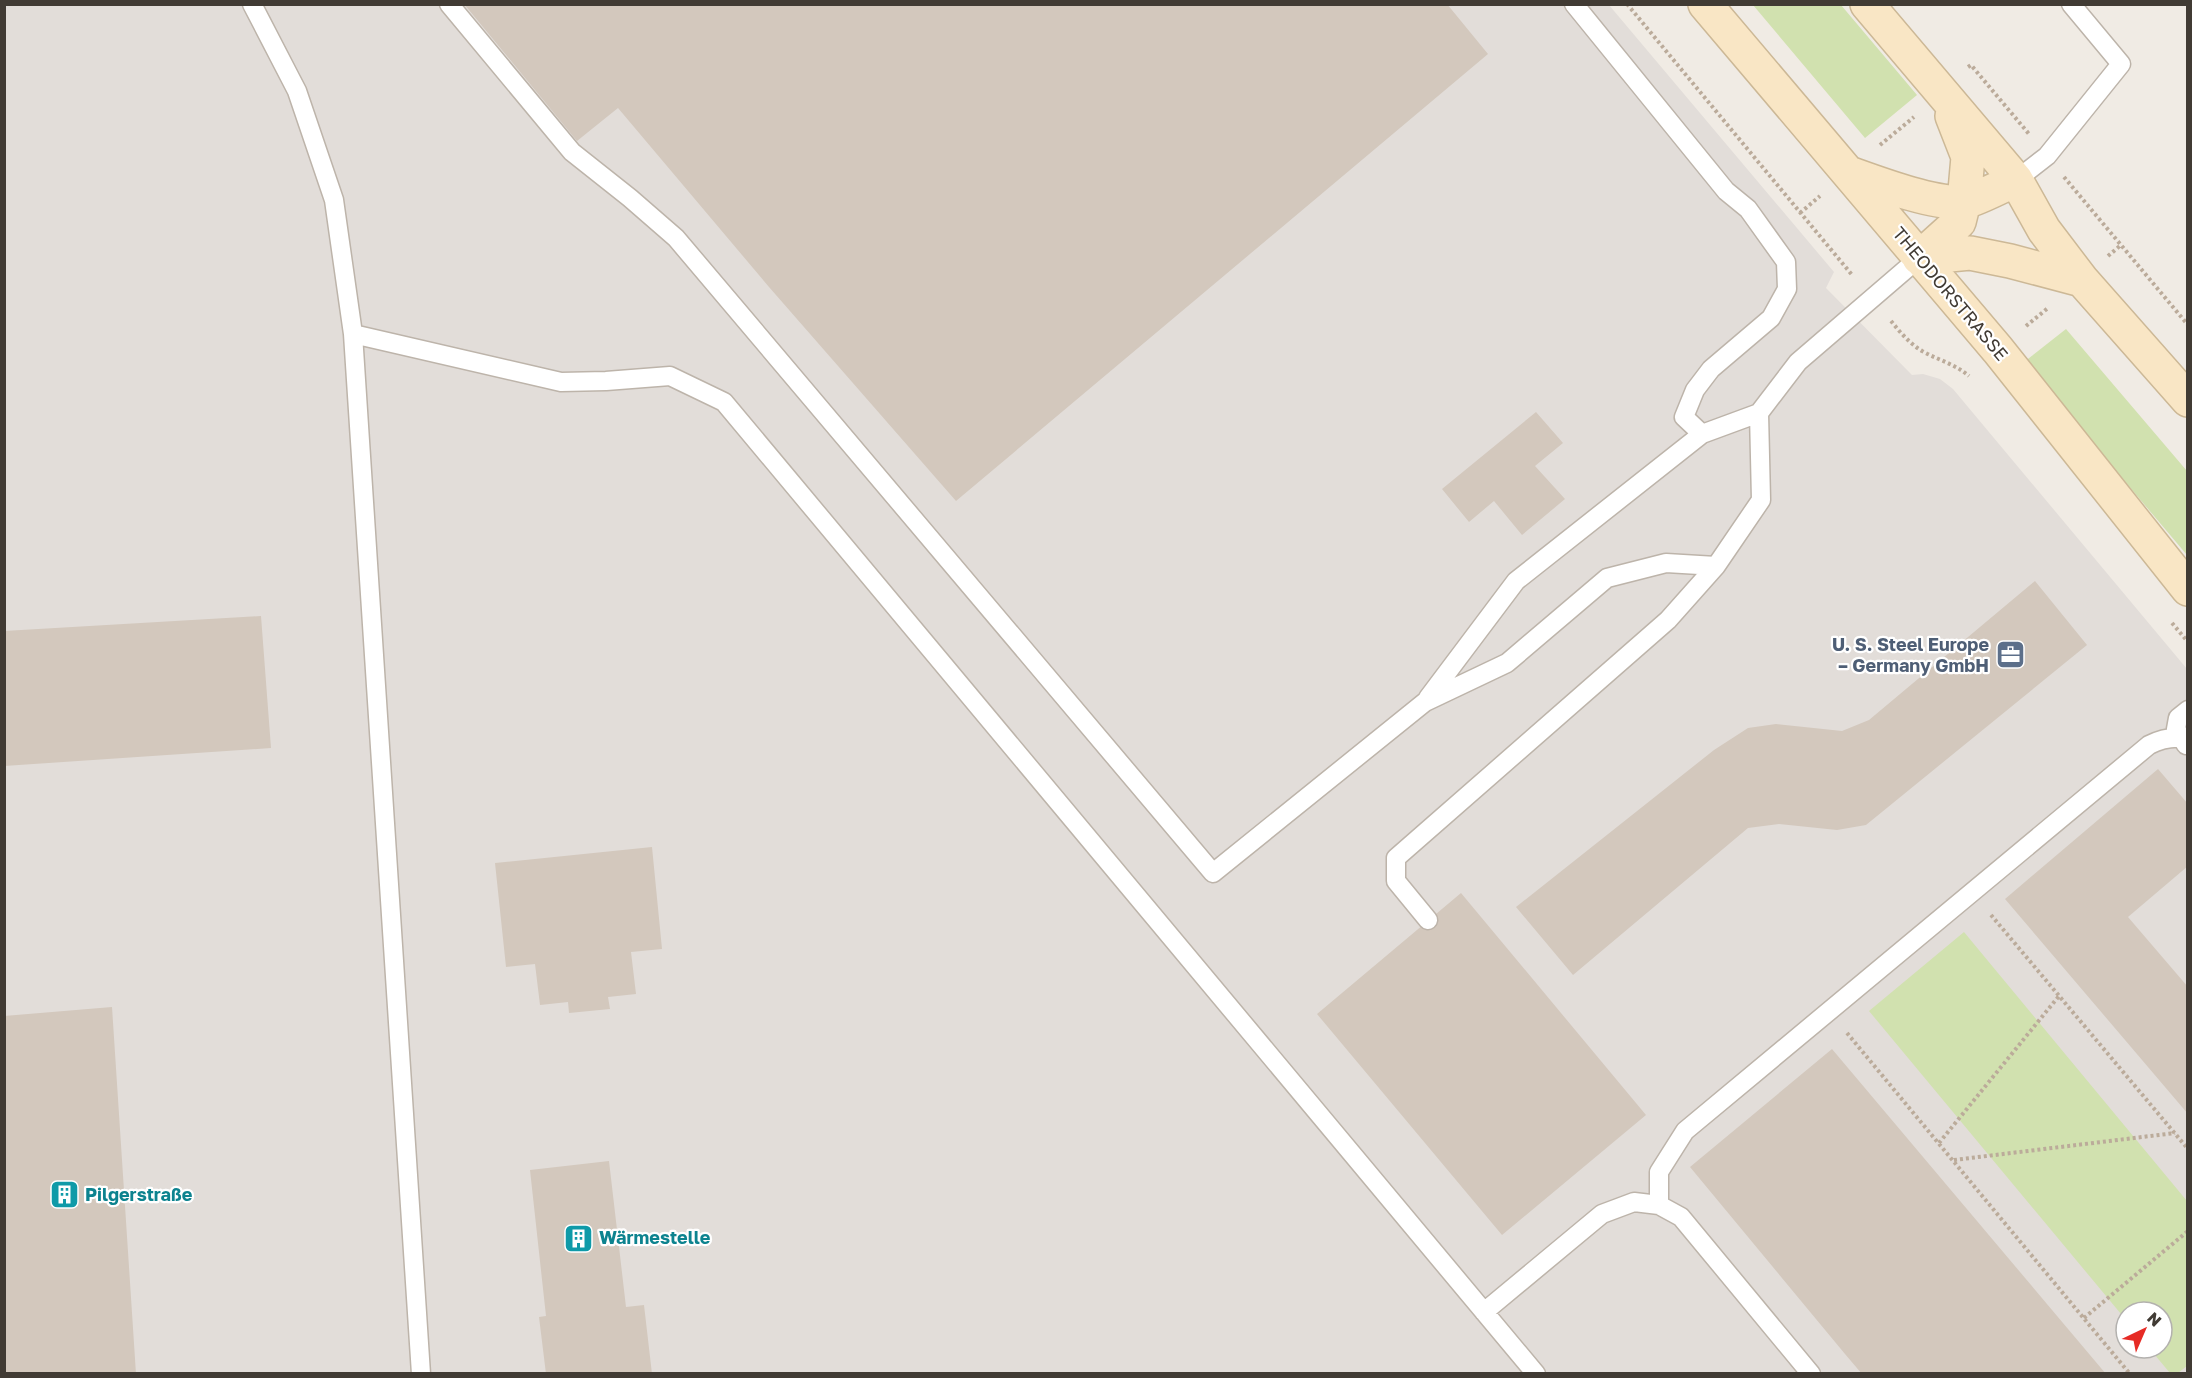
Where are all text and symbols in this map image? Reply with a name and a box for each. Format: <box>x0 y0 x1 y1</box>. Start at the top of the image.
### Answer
street label: THEODORSTRASSE <box>1888 222 2013 365</box>
place label: U. S. Steel Europe – Germany GmbH <box>1832 633 1989 676</box>
office icon: U. S. Steel Europe – Germany GmbH <box>1994 639 2026 671</box>
building icon: Pilgerstraße <box>48 1179 80 1211</box>
place label: Pilgerstraße <box>85 1183 193 1205</box>
building icon: Wärmestelle <box>562 1222 594 1254</box>
place label: Wärmestelle <box>599 1226 711 1248</box>
north arrow <box>2114 1300 2174 1360</box>
text: N <box>2143 1308 2166 1331</box>

